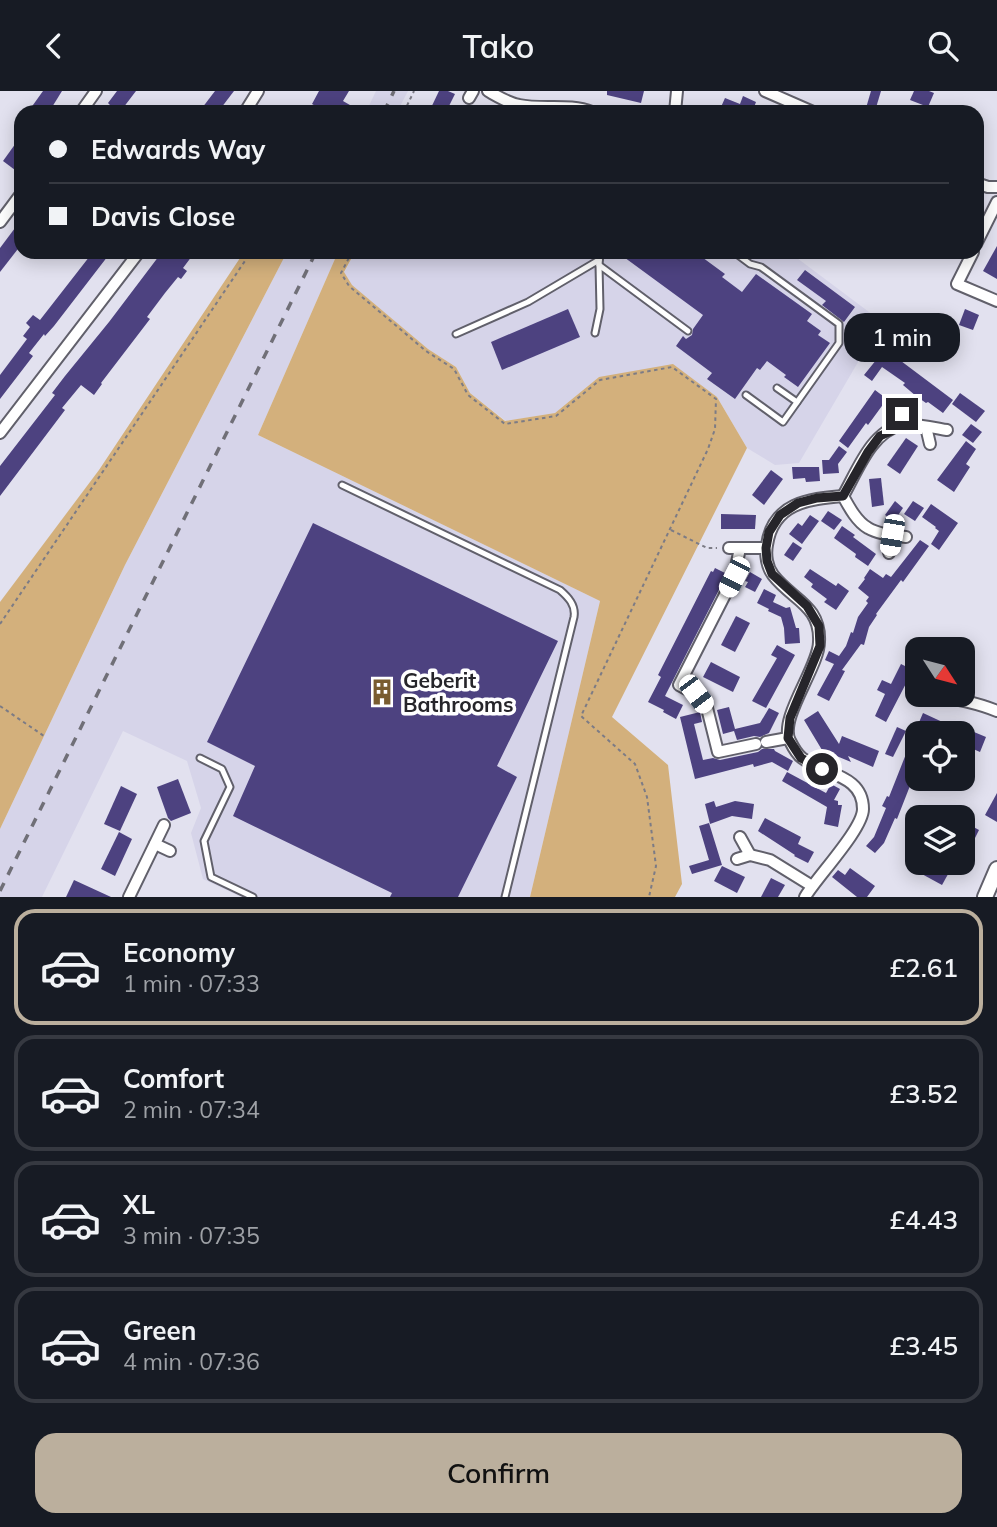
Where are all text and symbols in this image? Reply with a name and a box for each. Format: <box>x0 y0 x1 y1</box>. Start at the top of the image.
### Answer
text: Tako <box>463 26 534 66</box>
icon: back <box>35 27 73 65</box>
icon: search <box>924 27 962 65</box>
text: Edwards Way <box>91 133 265 166</box>
text: Davis Close <box>91 200 235 233</box>
callout: 1 min <box>844 313 960 361</box>
text: 1 min <box>872 323 932 352</box>
route end <box>886 398 918 430</box>
car <box>879 512 906 558</box>
car <box>716 554 753 600</box>
north arrow <box>905 637 975 707</box>
map controls <box>905 637 975 875</box>
place label: Geberit Bathrooms <box>403 667 513 717</box>
car <box>675 671 718 717</box>
building icon: Geberit Bathrooms <box>367 677 397 707</box>
button: locate <box>905 721 975 791</box>
route start <box>806 753 838 785</box>
button: layers <box>905 805 975 875</box>
icon: car <box>39 936 102 999</box>
text: Economy <box>123 936 235 969</box>
text: £2.61 <box>889 951 958 984</box>
text: 1 min · 07:33 <box>123 969 260 998</box>
icon: car <box>39 1062 102 1125</box>
text: Comfort <box>123 1062 224 1095</box>
text: £3.52 <box>889 1077 958 1110</box>
text: 2 min · 07:34 <box>123 1095 260 1124</box>
icon: car <box>39 1188 102 1251</box>
text: XL <box>123 1188 155 1221</box>
text: £4.43 <box>889 1203 958 1236</box>
text: 3 min · 07:35 <box>123 1221 260 1250</box>
icon: car <box>39 1314 102 1377</box>
text: Green <box>123 1314 196 1347</box>
text: £3.45 <box>889 1329 958 1362</box>
text: 4 min · 07:36 <box>123 1347 260 1376</box>
button: Confirm <box>35 1433 962 1513</box>

